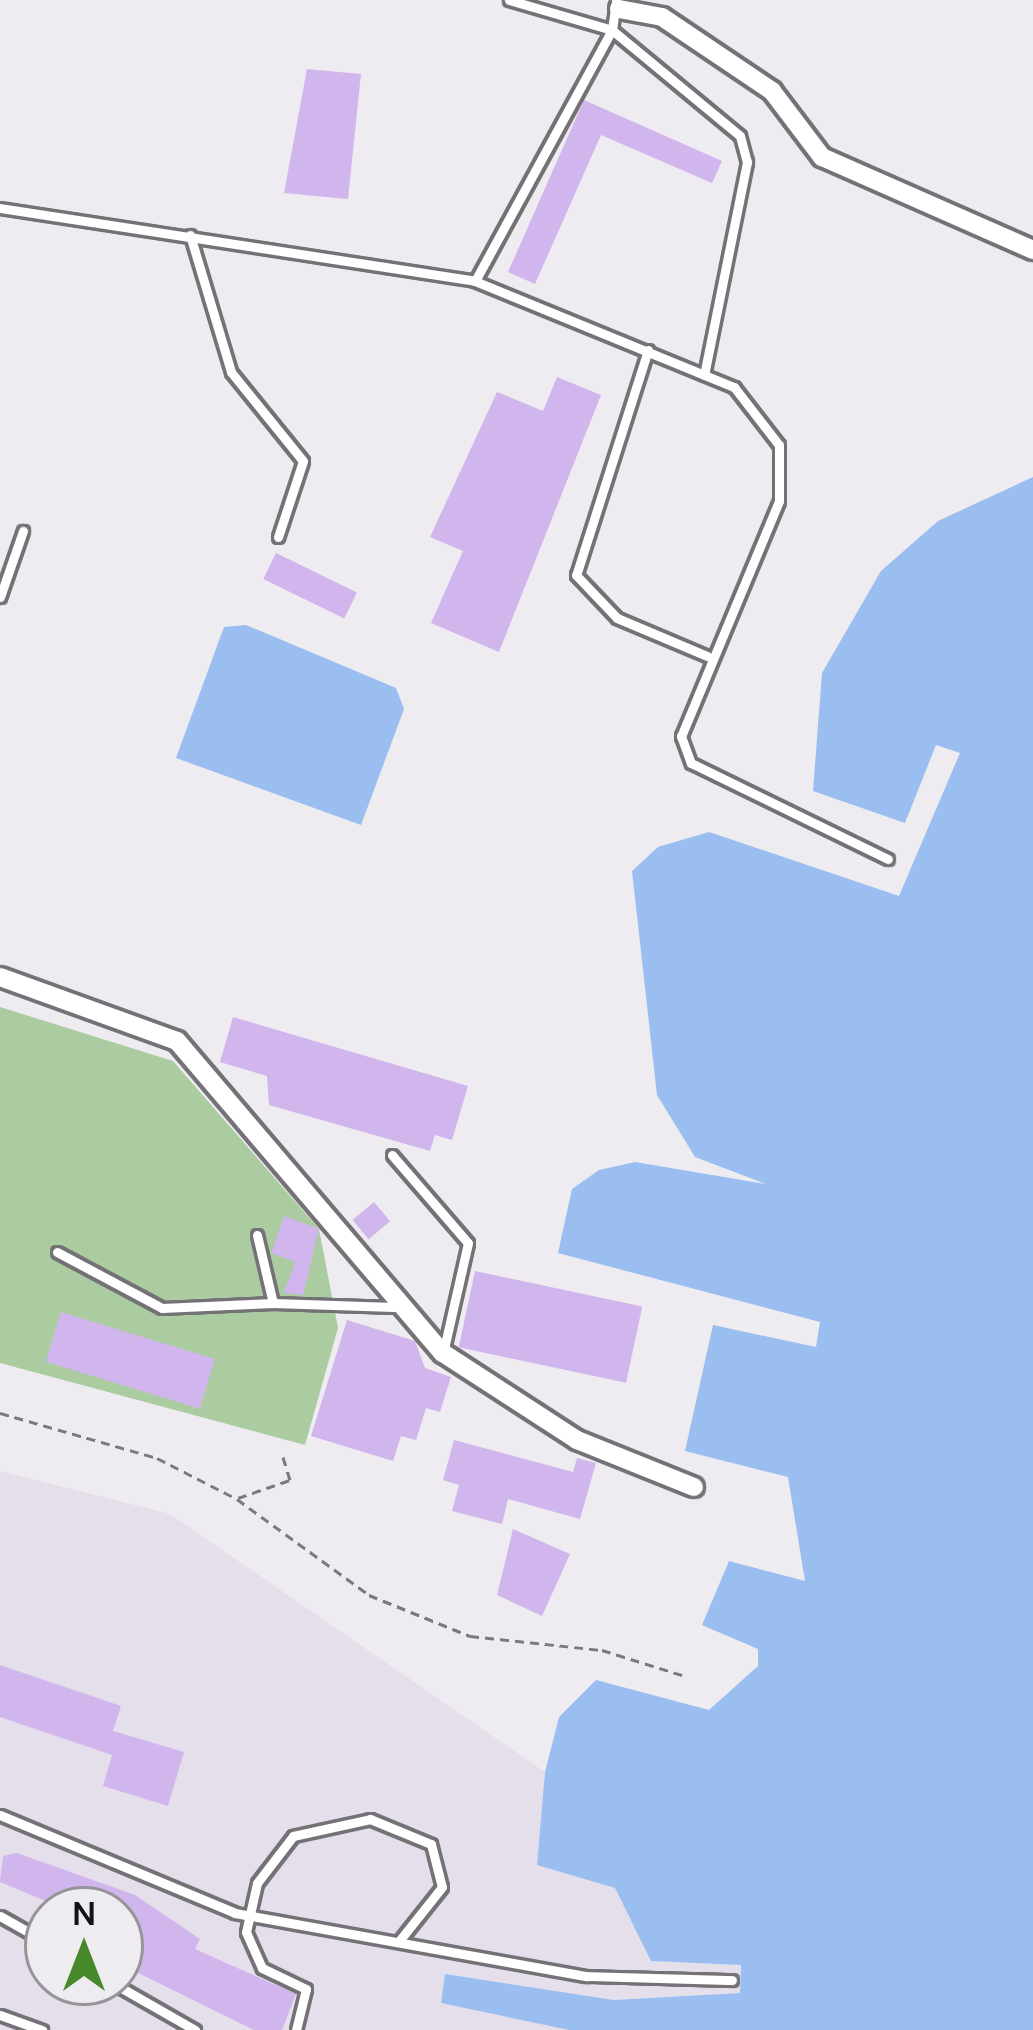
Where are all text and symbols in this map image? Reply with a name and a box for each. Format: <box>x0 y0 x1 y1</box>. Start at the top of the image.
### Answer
north arrow <box>24 1886 144 2006</box>
text: N <box>72 1890 96 1935</box>

